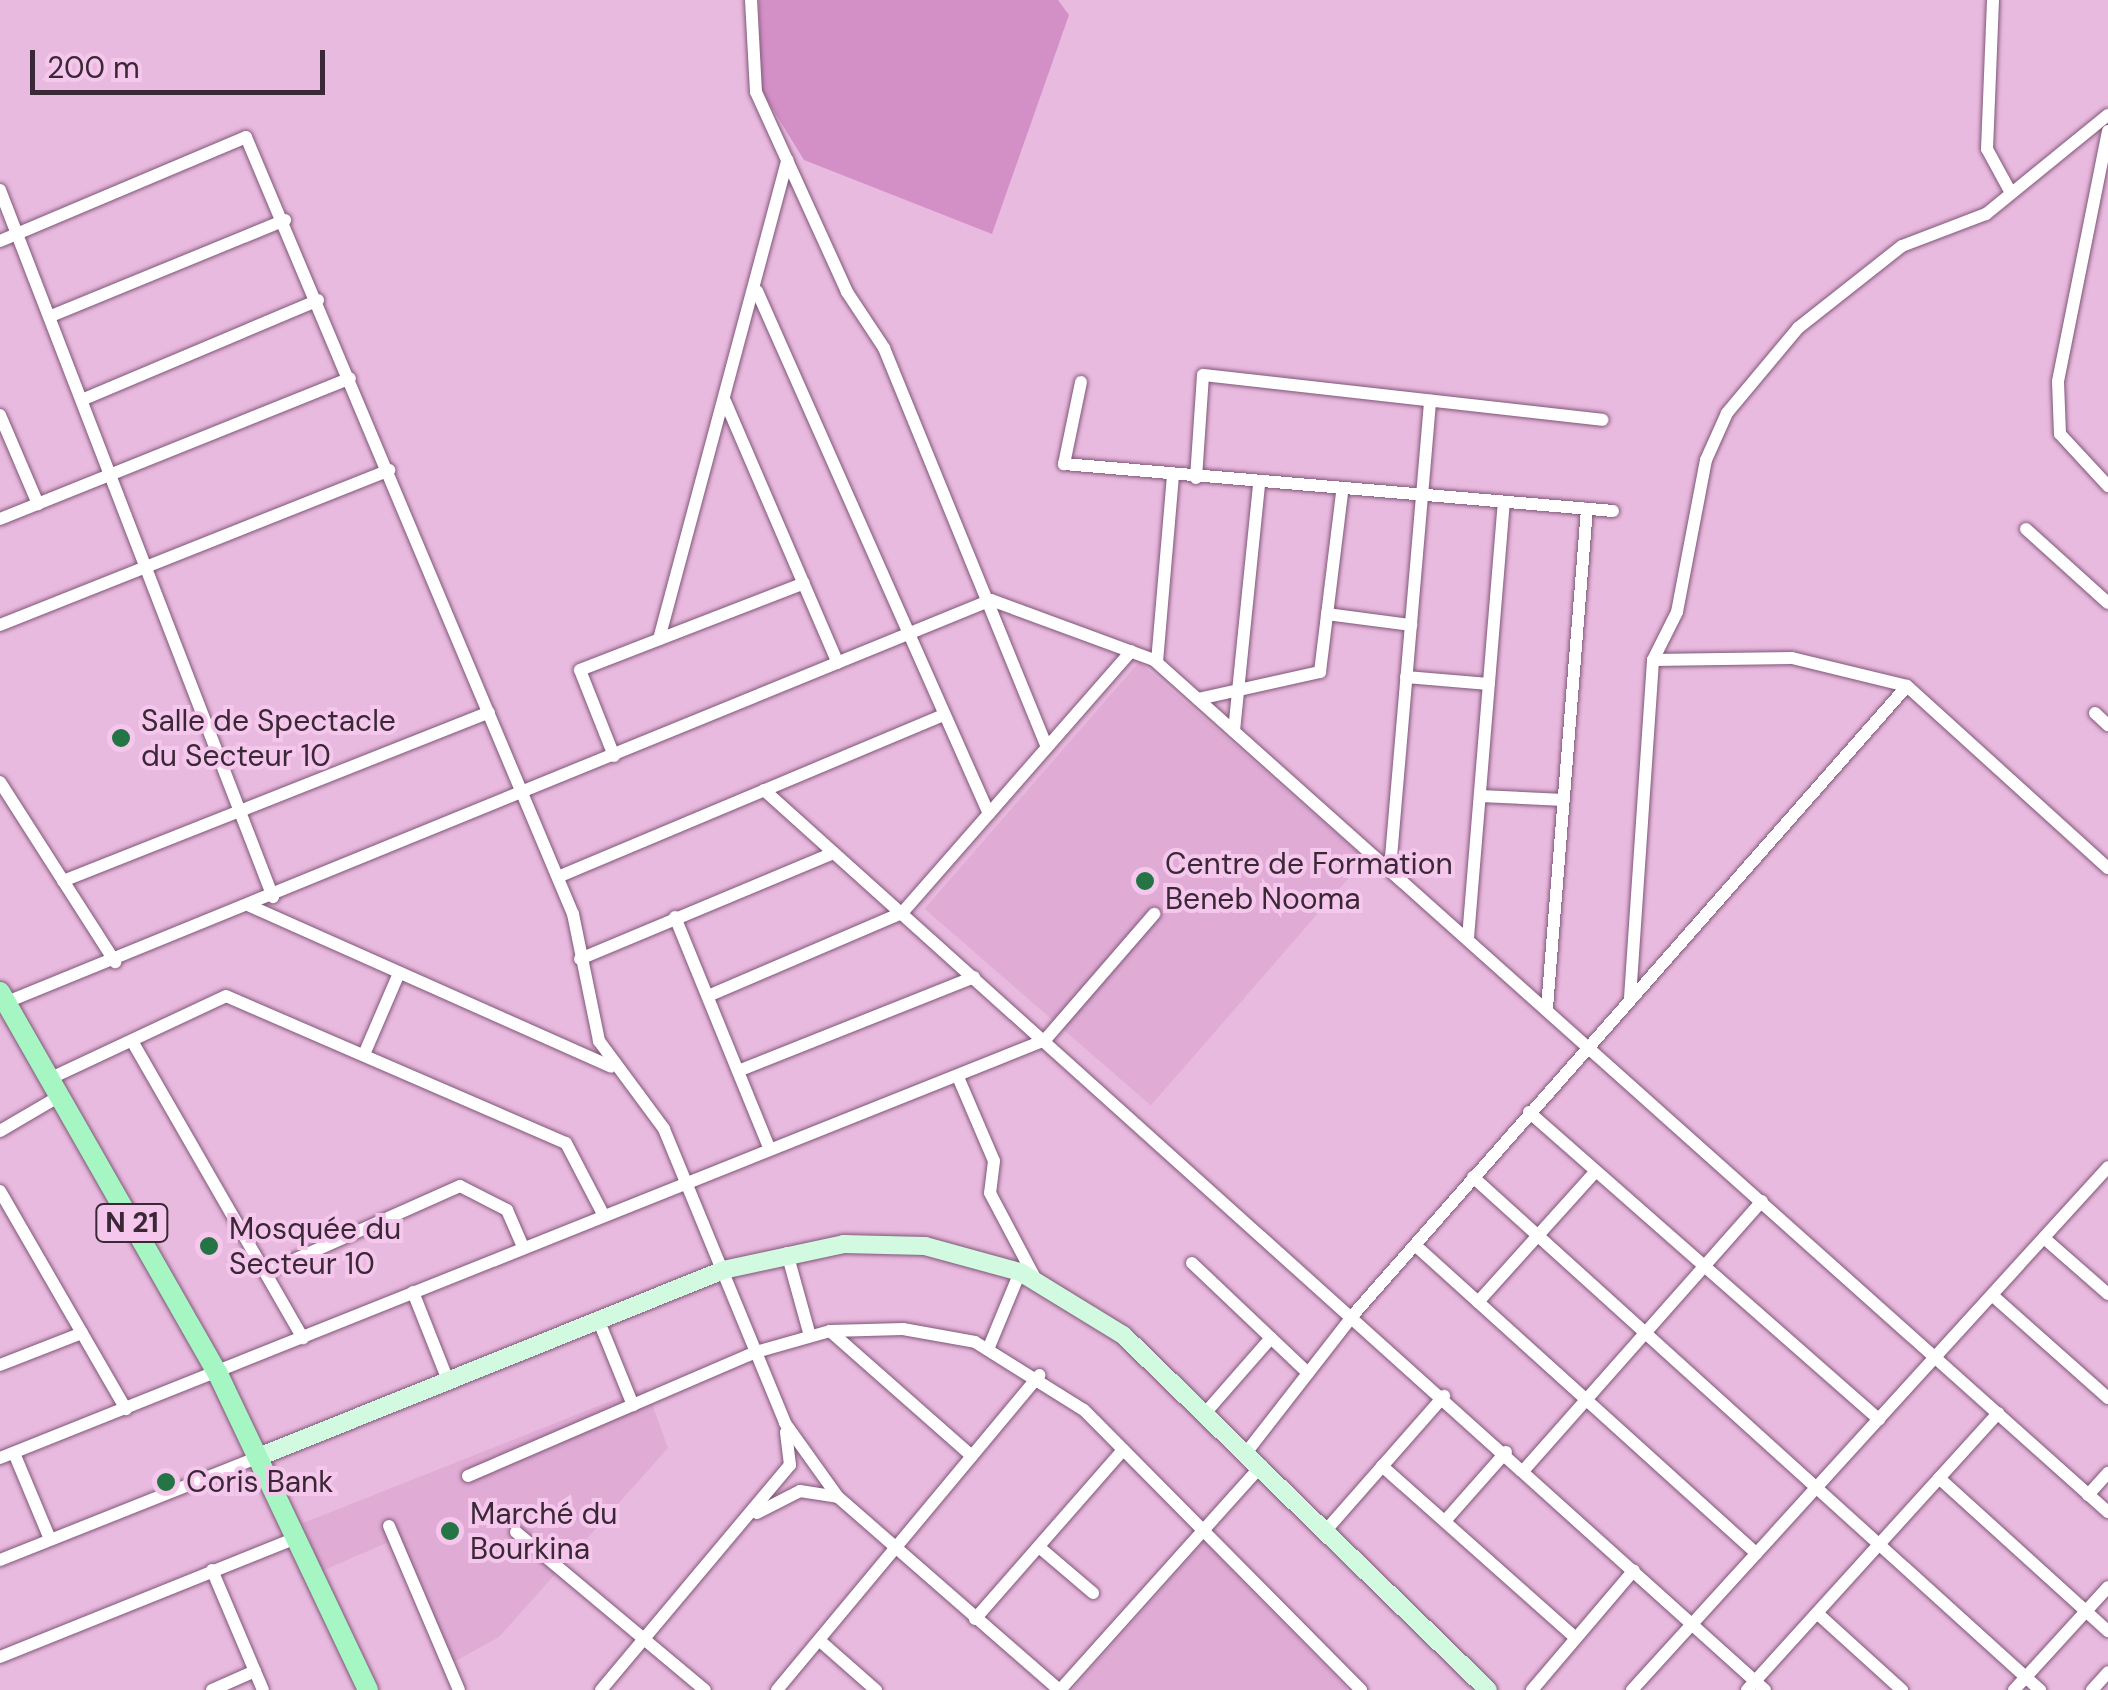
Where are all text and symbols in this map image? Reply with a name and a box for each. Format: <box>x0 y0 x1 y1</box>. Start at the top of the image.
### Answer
scale bar <box>35 30 330 92</box>
text: 200 m <box>47 48 140 87</box>
place label: Salle de Spectacle du Secteur 10 <box>141 703 396 774</box>
marker: Salle de Spectacle du Secteur 10 <box>110 727 132 749</box>
place label: Centre de Formation Beneb Nooma <box>1165 846 1453 916</box>
marker: Centre de Formation Beneb Nooma <box>1134 870 1156 892</box>
road number: N 21 <box>94 1200 170 1246</box>
place label: Mosquée du Secteur 10 <box>229 1211 401 1282</box>
marker: Mosquée du Secteur 10 <box>198 1235 220 1257</box>
place label: Coris Bank <box>186 1464 333 1500</box>
marker: Coris Bank <box>155 1471 177 1493</box>
place label: Marché du Bourkina <box>470 1496 618 1566</box>
marker: Marché du Bourkina <box>439 1520 461 1542</box>

